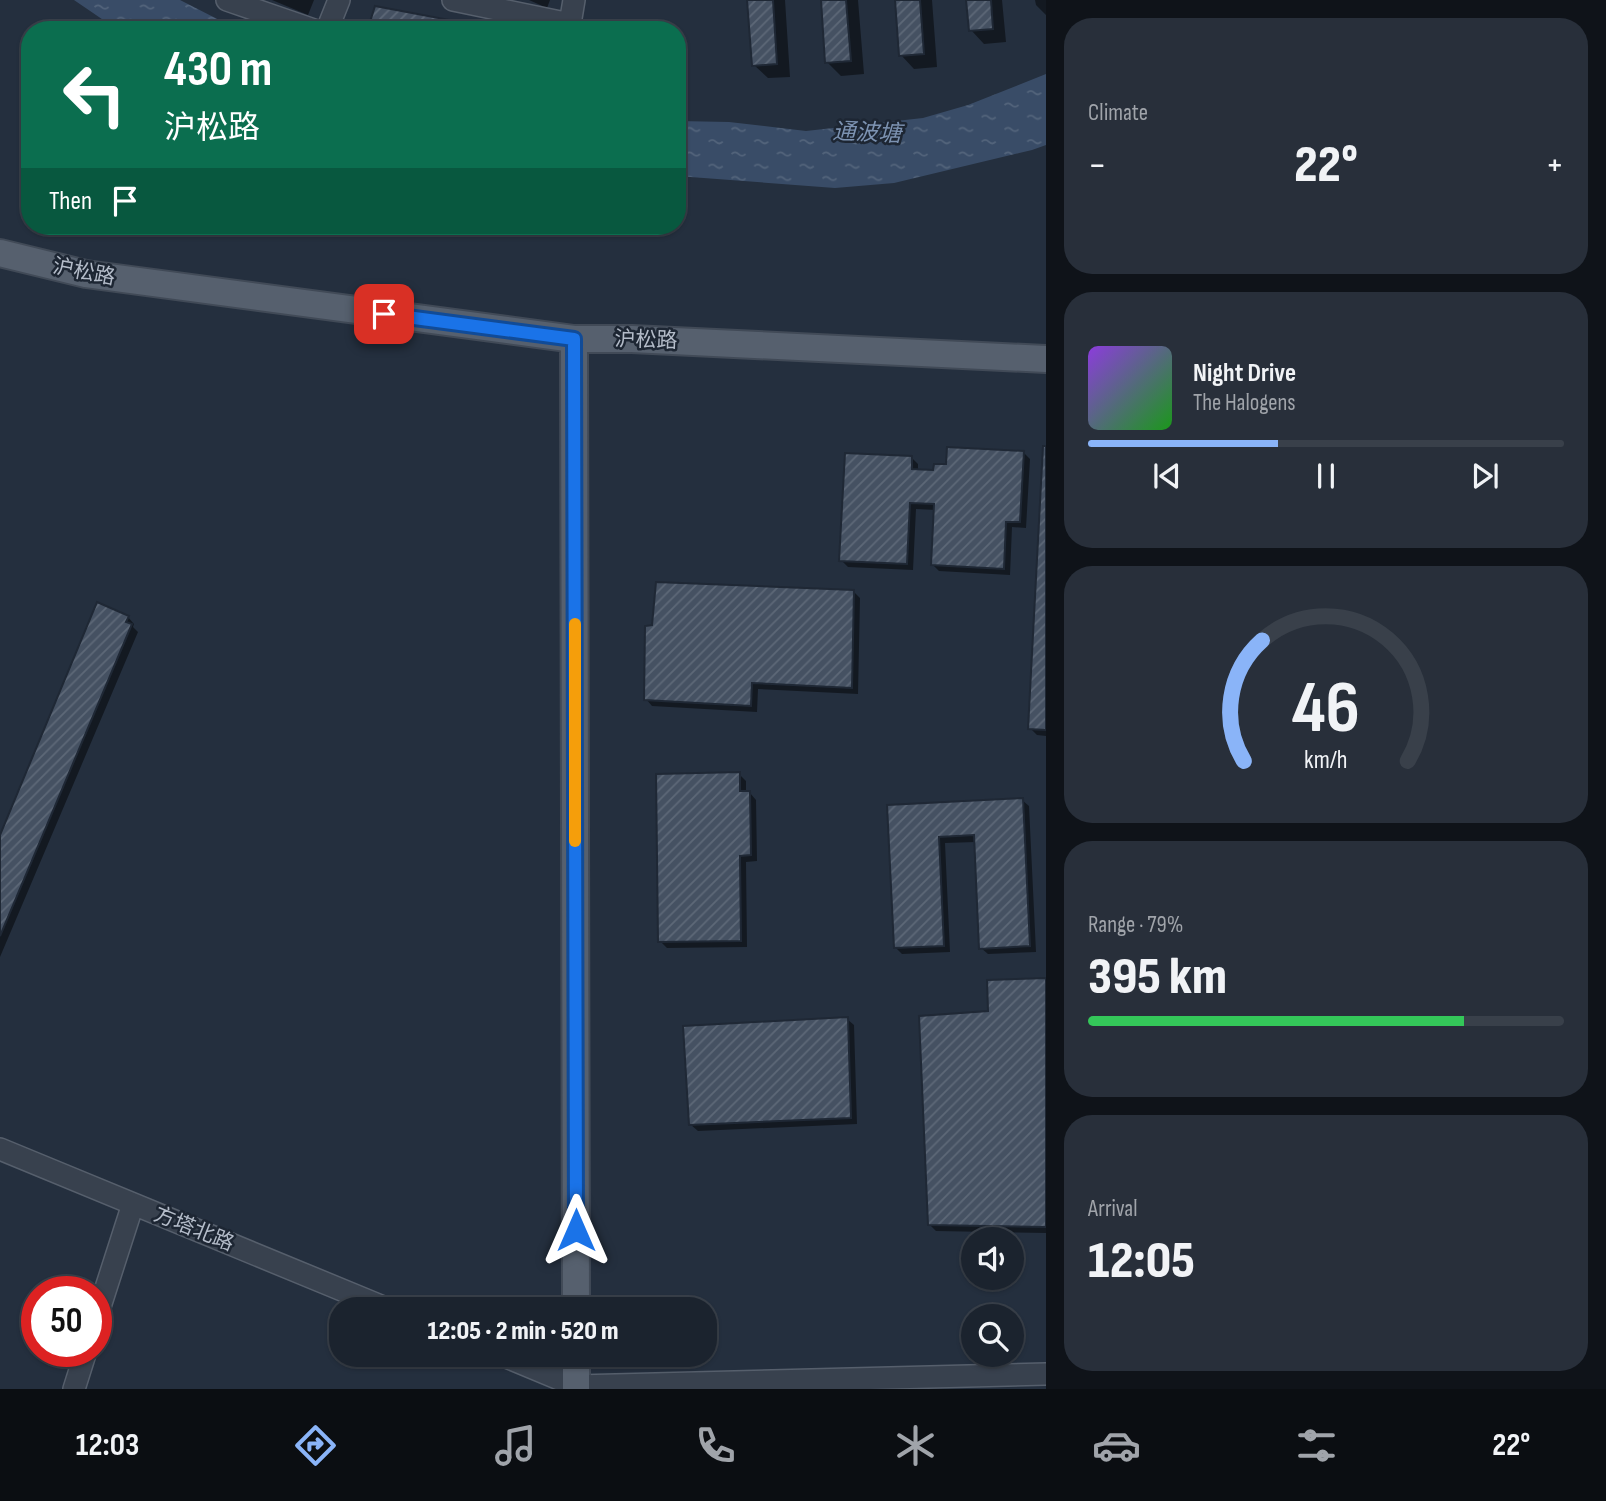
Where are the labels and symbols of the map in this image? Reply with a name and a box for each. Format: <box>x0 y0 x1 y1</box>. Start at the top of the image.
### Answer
water label: 通波塘 <box>832 118 906 148</box>
street label: 沪松路 <box>51 254 117 290</box>
pin <box>354 284 414 344</box>
street label: 沪松路 <box>614 326 678 354</box>
position arrow <box>539 1193 613 1267</box>
street label: 方塔北路 <box>150 1202 238 1256</box>
speed limit sign: 50 <box>21 1276 112 1367</box>

